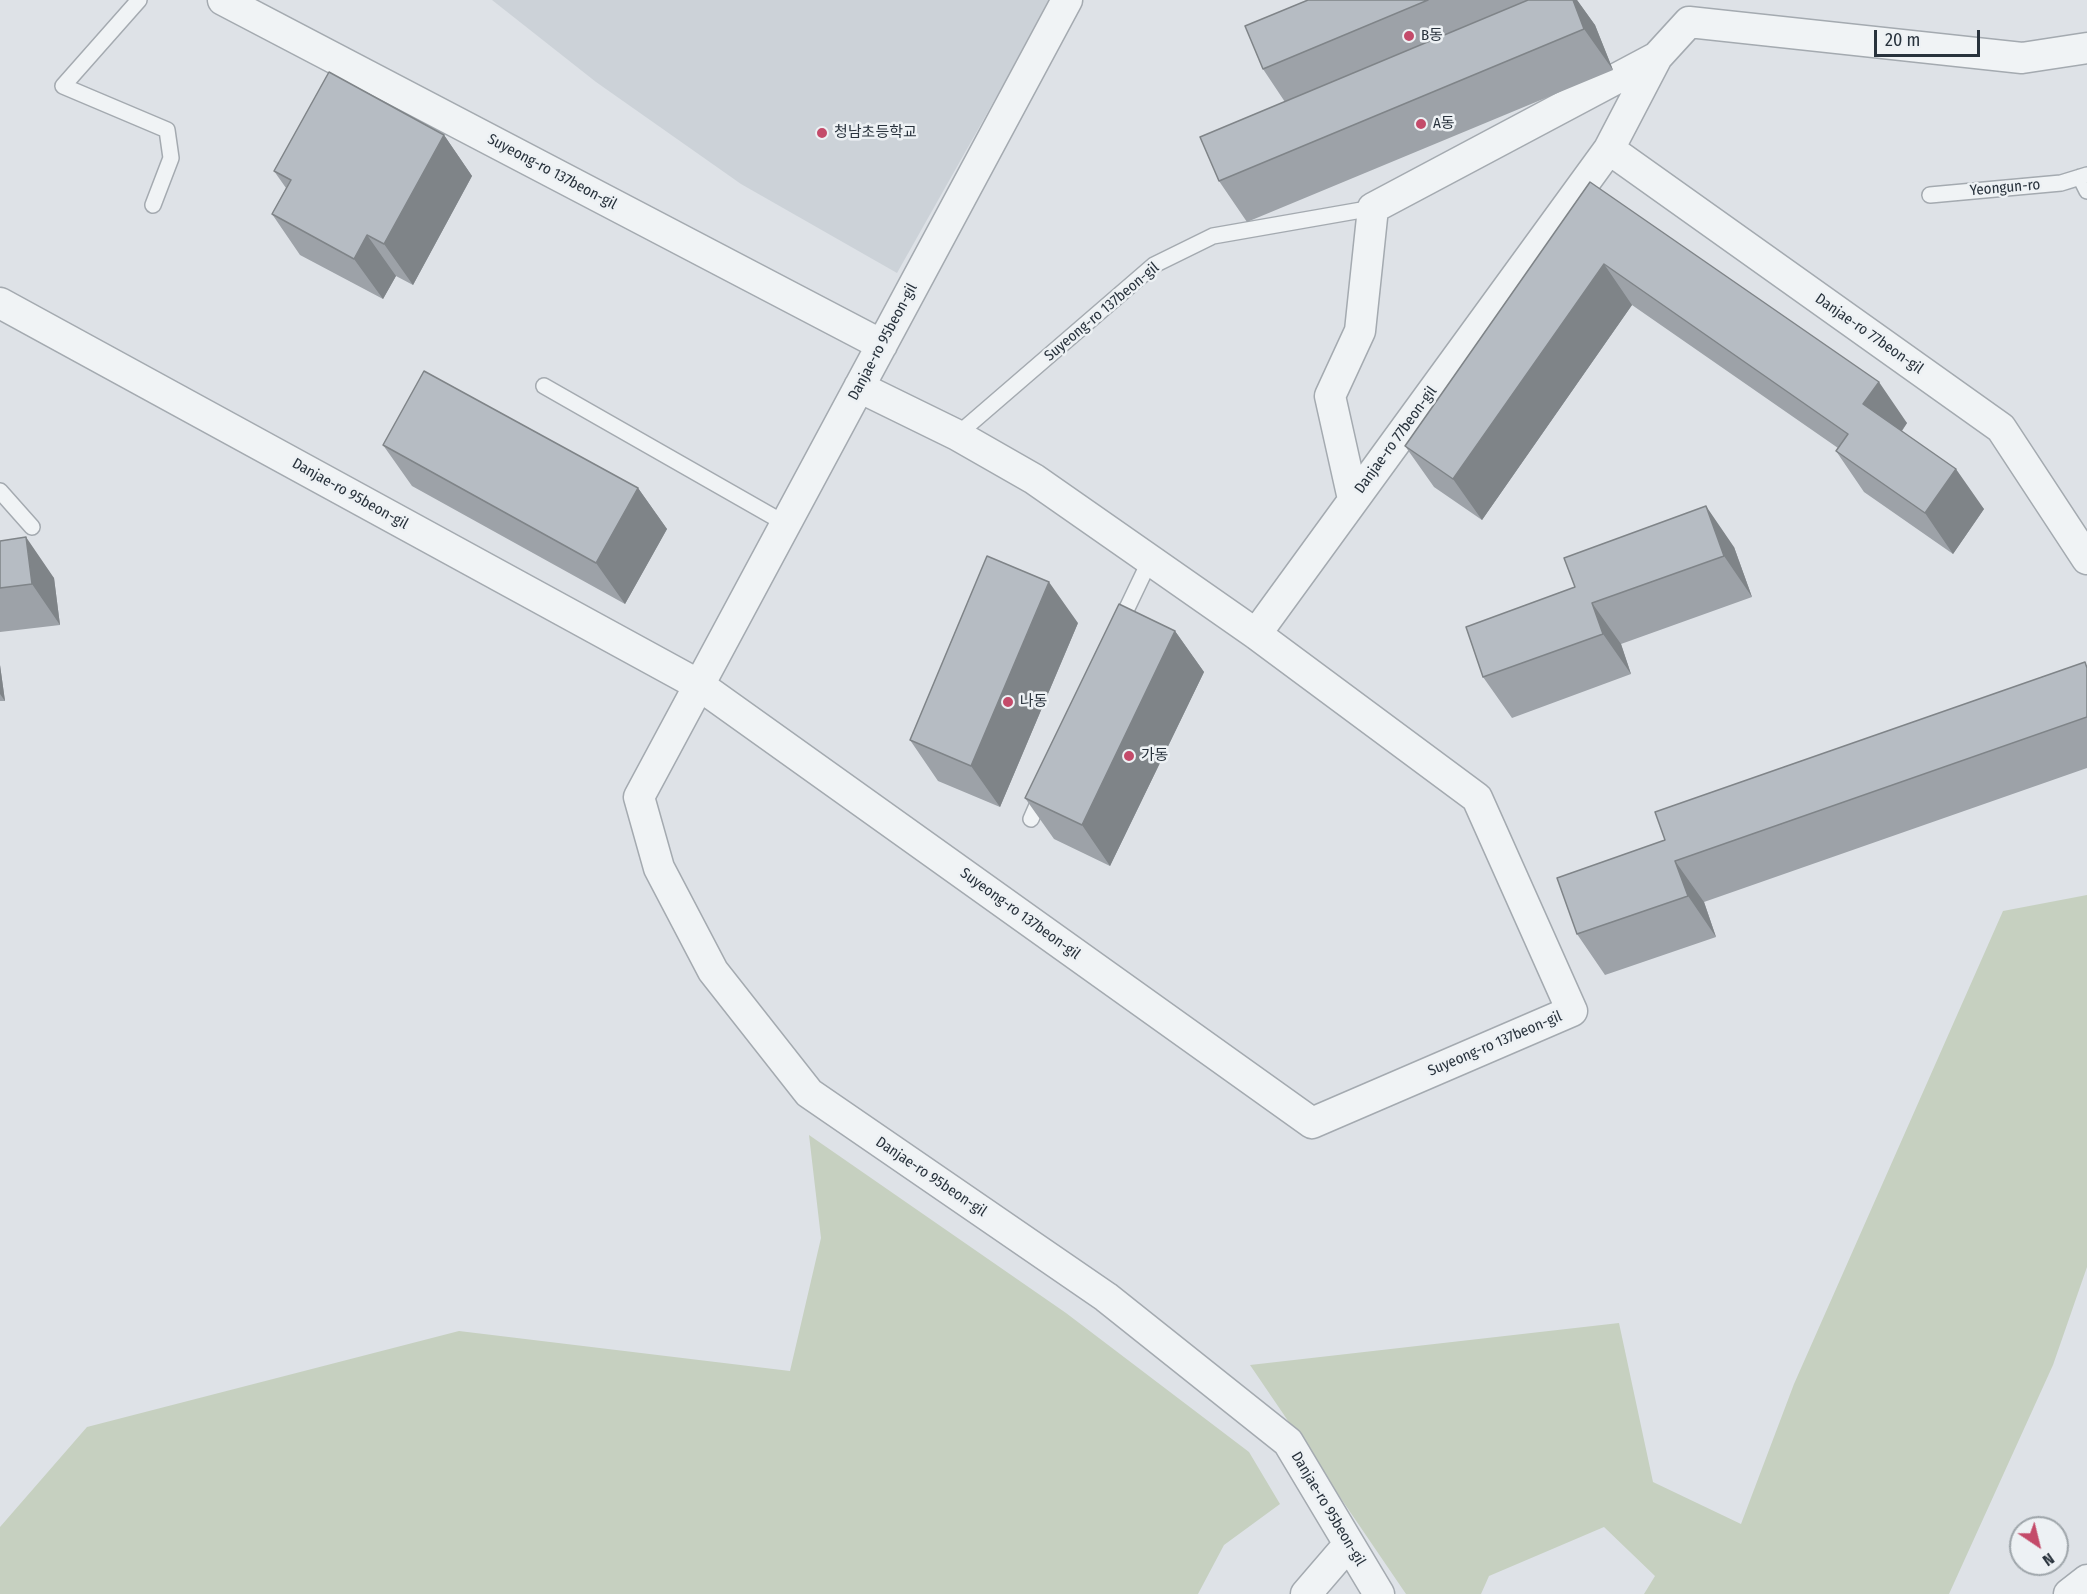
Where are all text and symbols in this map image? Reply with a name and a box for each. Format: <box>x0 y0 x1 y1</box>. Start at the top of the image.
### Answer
scale bar <box>1877 18 1984 56</box>
place label: B동 <box>1421 27 1443 45</box>
marker: B동 <box>1402 29 1416 43</box>
text: 20 m <box>1885 29 1920 51</box>
place label: A동 <box>1433 115 1455 133</box>
marker: A동 <box>1414 117 1428 131</box>
place label: 청남초등학교 <box>834 124 917 142</box>
marker: 청남초등학교 <box>815 126 829 140</box>
street label: Suyeong-ro 137beon-gil <box>484 130 620 214</box>
street label: Yeongun-ro <box>1969 176 2041 200</box>
street label: Suyeong-ro 137beon-gil <box>1041 259 1163 365</box>
street label: Danjae-ro 95beon-gil <box>845 280 921 404</box>
street label: Danjae-ro 77beon-gil <box>1811 290 1927 378</box>
street label: Danjae-ro 77beon-gil <box>1351 383 1441 497</box>
street label: Danjae-ro 95beon-gil <box>289 455 411 533</box>
place label: 나동 <box>1020 693 1048 711</box>
marker: 나동 <box>1001 695 1015 709</box>
place label: 가동 <box>1141 747 1169 765</box>
marker: 가동 <box>1122 749 1136 763</box>
street label: Suyeong-ro 137beon-gil <box>956 864 1084 964</box>
street label: Suyeong-ro 137beon-gil <box>1425 1008 1565 1080</box>
street label: Danjae-ro 95beon-gil <box>872 1133 990 1221</box>
street label: Danjae-ro 95beon-gil <box>1287 1449 1369 1569</box>
north arrow <box>2009 1516 2069 1576</box>
text: N <box>2039 1549 2058 1570</box>

